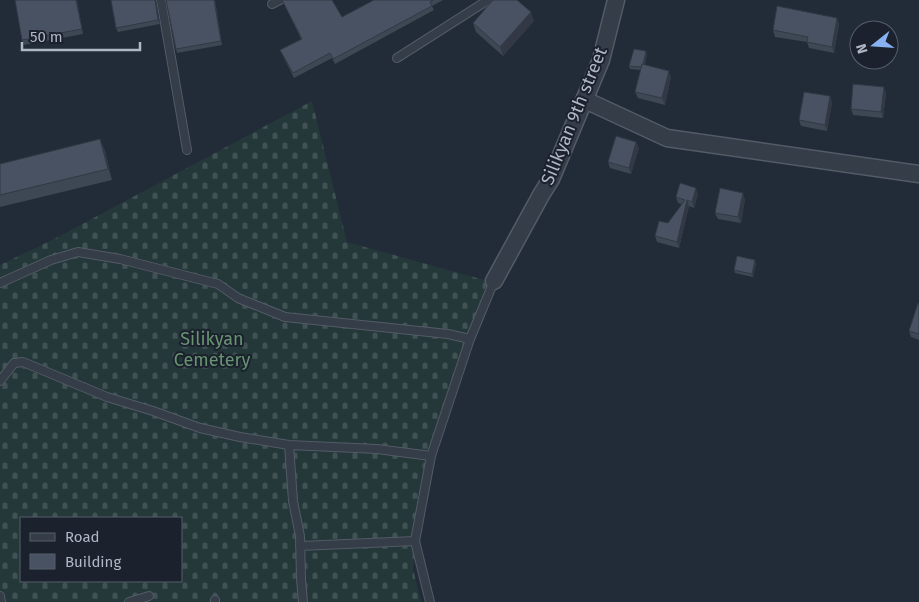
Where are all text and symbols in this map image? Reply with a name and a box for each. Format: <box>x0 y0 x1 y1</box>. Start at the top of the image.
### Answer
scale bar <box>22 20 140 52</box>
north arrow <box>849 20 899 70</box>
text: 50 m <box>30 28 63 46</box>
text: N <box>853 42 872 56</box>
street label: Silikyan 9th street <box>536 43 612 188</box>
park label: Silikyan Cemetery <box>174 328 250 371</box>
legend <box>20 517 182 582</box>
text: Road <box>65 528 100 546</box>
text: Building <box>65 553 121 571</box>

